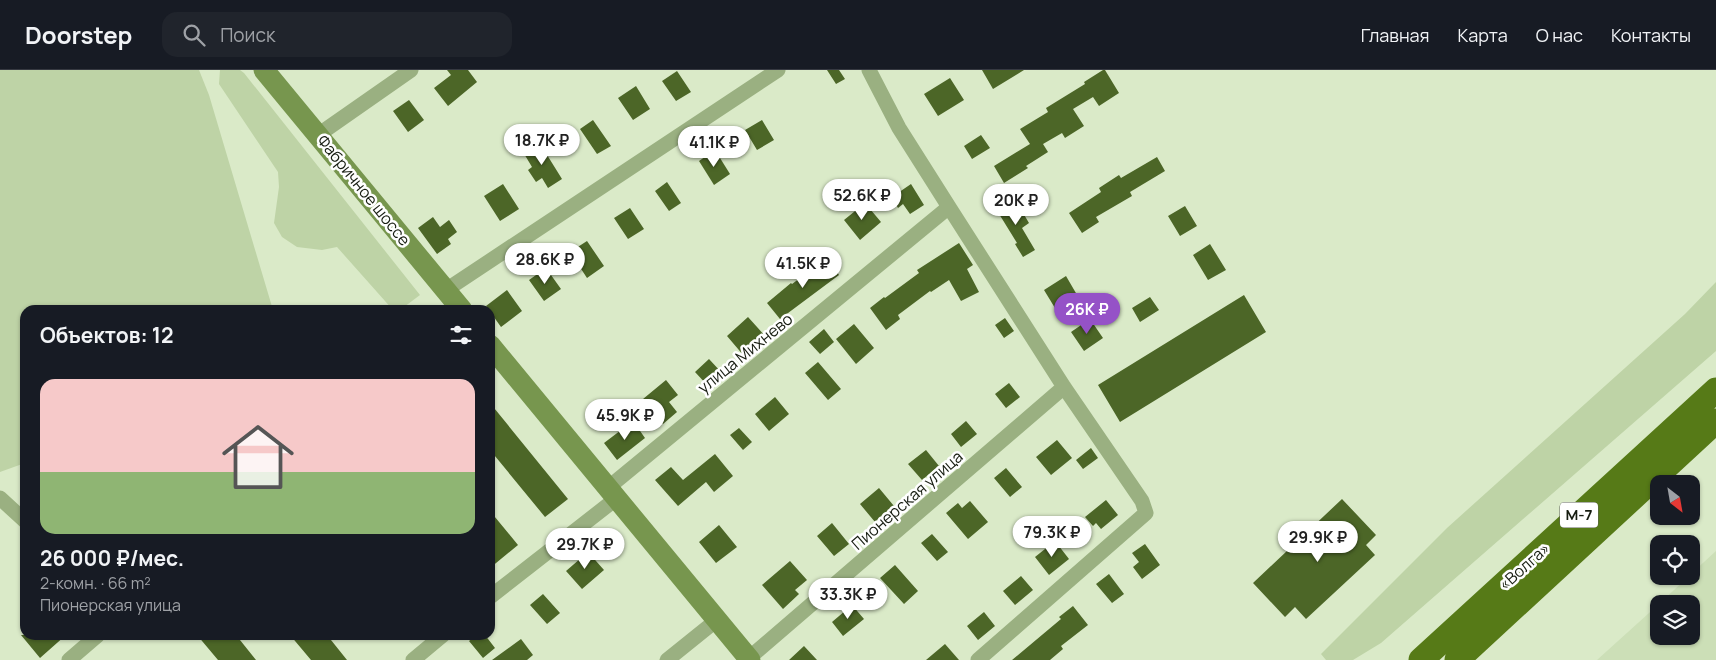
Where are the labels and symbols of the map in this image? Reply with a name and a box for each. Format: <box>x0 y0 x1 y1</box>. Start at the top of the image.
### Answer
pin: 18.7K ₽ <box>496 124 588 166</box>
pin: 41.1K ₽ <box>668 126 760 168</box>
street label: Фабричное шоссе <box>312 130 416 250</box>
pin: 52.6K ₽ <box>816 178 908 221</box>
pin: 20K ₽ <box>981 184 1051 226</box>
pin: 28.6K ₽ <box>499 242 591 285</box>
pin: 41.5K ₽ <box>757 246 849 289</box>
pin: 26K ₽ <box>1052 292 1122 335</box>
street label: улица Михнево <box>693 308 797 398</box>
pin: 45.9K ₽ <box>579 398 671 441</box>
street label: Пионерская улица <box>847 445 967 555</box>
north arrow <box>1650 475 1700 525</box>
road number: М-7 <box>1560 502 1598 528</box>
pin: 79.3K ₽ <box>1006 516 1098 558</box>
pin: 29.9K ₽ <box>1272 520 1364 563</box>
pin: 29.7K ₽ <box>539 528 631 570</box>
street label: «Волга» <box>1494 537 1554 595</box>
pin: 33.3K ₽ <box>802 578 894 620</box>

